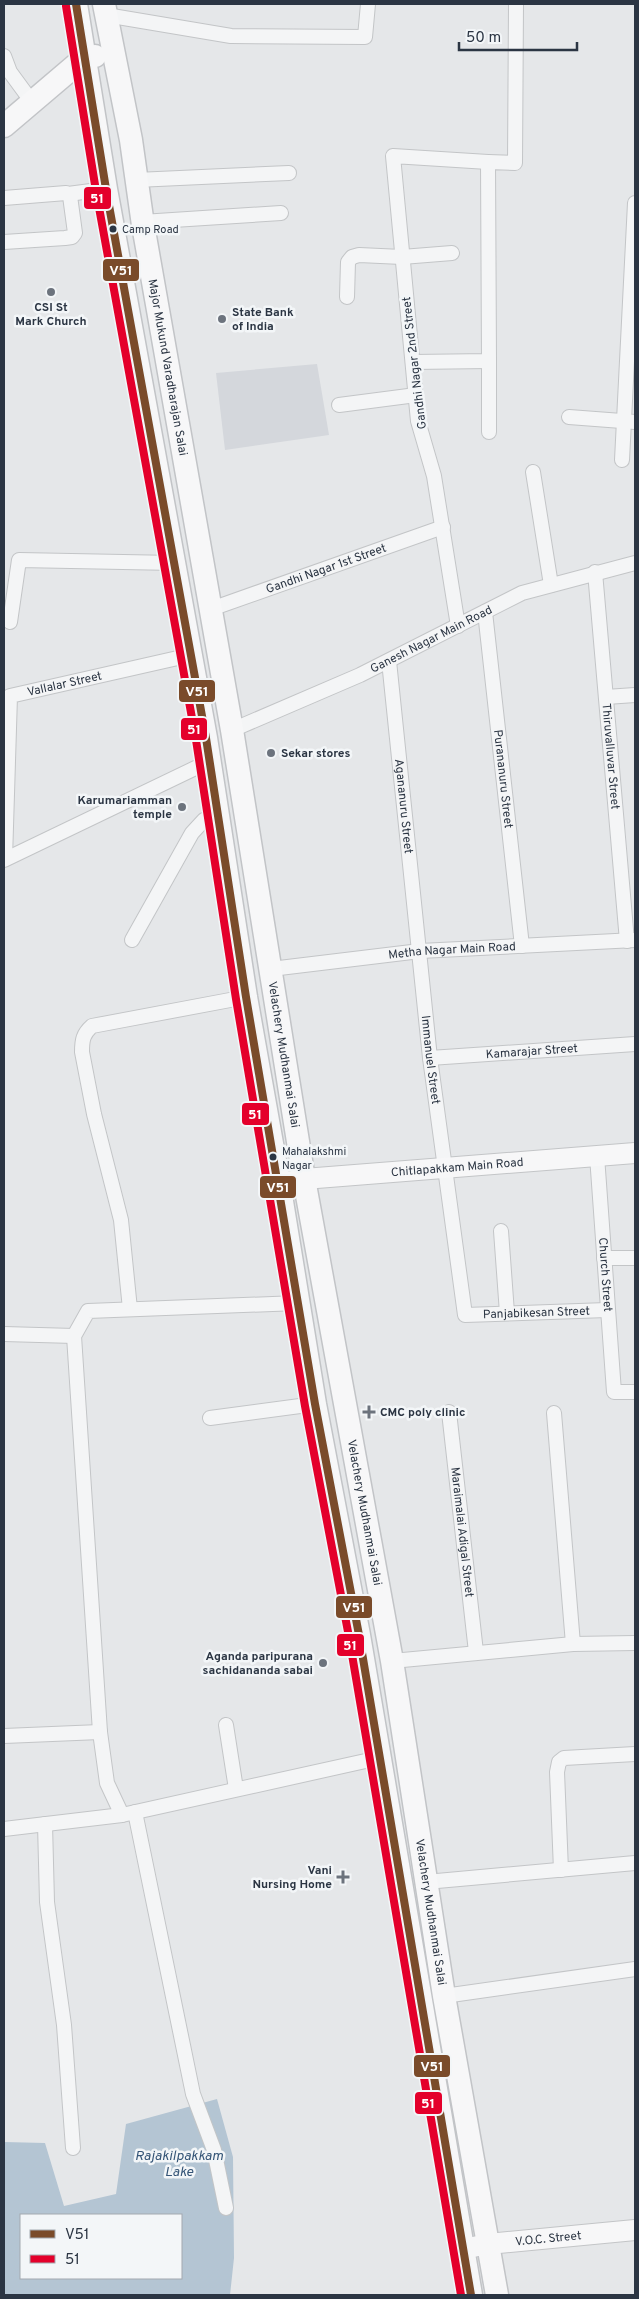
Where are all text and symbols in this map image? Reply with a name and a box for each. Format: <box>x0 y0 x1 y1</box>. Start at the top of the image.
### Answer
scale bar <box>459 20 576 52</box>
text: 50 m <box>466 29 501 48</box>
line badge: 51 <box>83 186 112 210</box>
text: 51 <box>90 191 104 208</box>
place label: Camp Road <box>122 223 179 237</box>
marker: Camp Road <box>108 224 118 234</box>
line badge: V51 <box>102 258 140 282</box>
text: V51 <box>109 263 133 280</box>
street label: Major Mukund Varadharajan Salai <box>144 278 191 457</box>
marker: CSI St Mark Church <box>45 286 57 298</box>
street label: Gandhi Nagar 2nd Street <box>399 296 431 430</box>
place label: CSI St Mark Church <box>15 300 87 330</box>
place label: State Bank of India <box>232 305 294 335</box>
marker: State Bank of India <box>216 313 228 325</box>
street label: Gandhi Nagar 1st Street <box>264 541 389 598</box>
street label: Ganesh Nagar Main Road <box>368 602 495 677</box>
street label: Vallalar Street <box>26 668 104 701</box>
line badge: V51 <box>178 679 216 703</box>
text: V51 <box>185 684 209 701</box>
street label: Thiruvalluvar Street <box>597 703 623 810</box>
line badge: 51 <box>180 717 208 741</box>
text: 51 <box>187 722 201 739</box>
street label: Purananuru Street <box>489 729 516 829</box>
place label: Sekar stores <box>281 746 350 762</box>
marker: Sekar stores <box>265 747 277 759</box>
street label: Agananuru Street <box>390 758 416 855</box>
place label: Karumariamman temple <box>78 793 172 823</box>
marker: Karumariamman temple <box>176 801 188 813</box>
street label: Metha Nagar Main Road <box>387 939 516 964</box>
street label: Velachery Mudhanmai Salai <box>263 980 303 1129</box>
street label: Immanuel Street <box>417 1015 443 1105</box>
street label: Kamarajar Street <box>485 1041 578 1063</box>
line badge: 51 <box>241 1102 270 1126</box>
text: 51 <box>248 1107 262 1124</box>
place label: Mahalakshmi Nagar <box>282 1145 346 1173</box>
marker: Mahalakshmi Nagar <box>268 1152 278 1162</box>
street label: Chitlapakkam Main Road <box>390 1155 524 1181</box>
line badge: V51 <box>259 1175 297 1199</box>
text: V51 <box>266 1180 290 1197</box>
street label: Church Street <box>594 1237 615 1312</box>
street label: Panjabikesan Street <box>483 1304 590 1323</box>
marker: CMC poly clinic <box>362 1405 376 1419</box>
place label: CMC poly clinic <box>380 1405 465 1421</box>
street label: Velachery Mudhanmai Salai <box>343 1438 385 1587</box>
street label: Maraimalai Adigal Street <box>446 1466 477 1598</box>
line badge: V51 <box>335 1595 373 1619</box>
text: V51 <box>342 1600 366 1617</box>
line badge: 51 <box>336 1633 365 1657</box>
text: 51 <box>343 1638 357 1655</box>
place label: Aganda paripurana sachidananda sabai <box>203 1649 313 1679</box>
marker: Aganda paripurana sachidananda sabai <box>317 1657 329 1669</box>
street label: Velachery Mudhanmai Salai <box>411 1838 449 1987</box>
place label: Vani Nursing Home <box>252 1863 332 1893</box>
marker: Vani Nursing Home <box>336 1870 350 1884</box>
line badge: V51 <box>413 2054 451 2078</box>
text: V51 <box>420 2059 444 2076</box>
line badge: 51 <box>414 2091 443 2115</box>
text: 51 <box>421 2096 435 2113</box>
water label: Rajakilpakkam Lake <box>135 2148 224 2181</box>
legend <box>20 2214 182 2279</box>
text: V51 <box>65 2226 89 2245</box>
street label: V.O.C. Street <box>515 2228 582 2250</box>
text: 51 <box>65 2251 80 2270</box>

